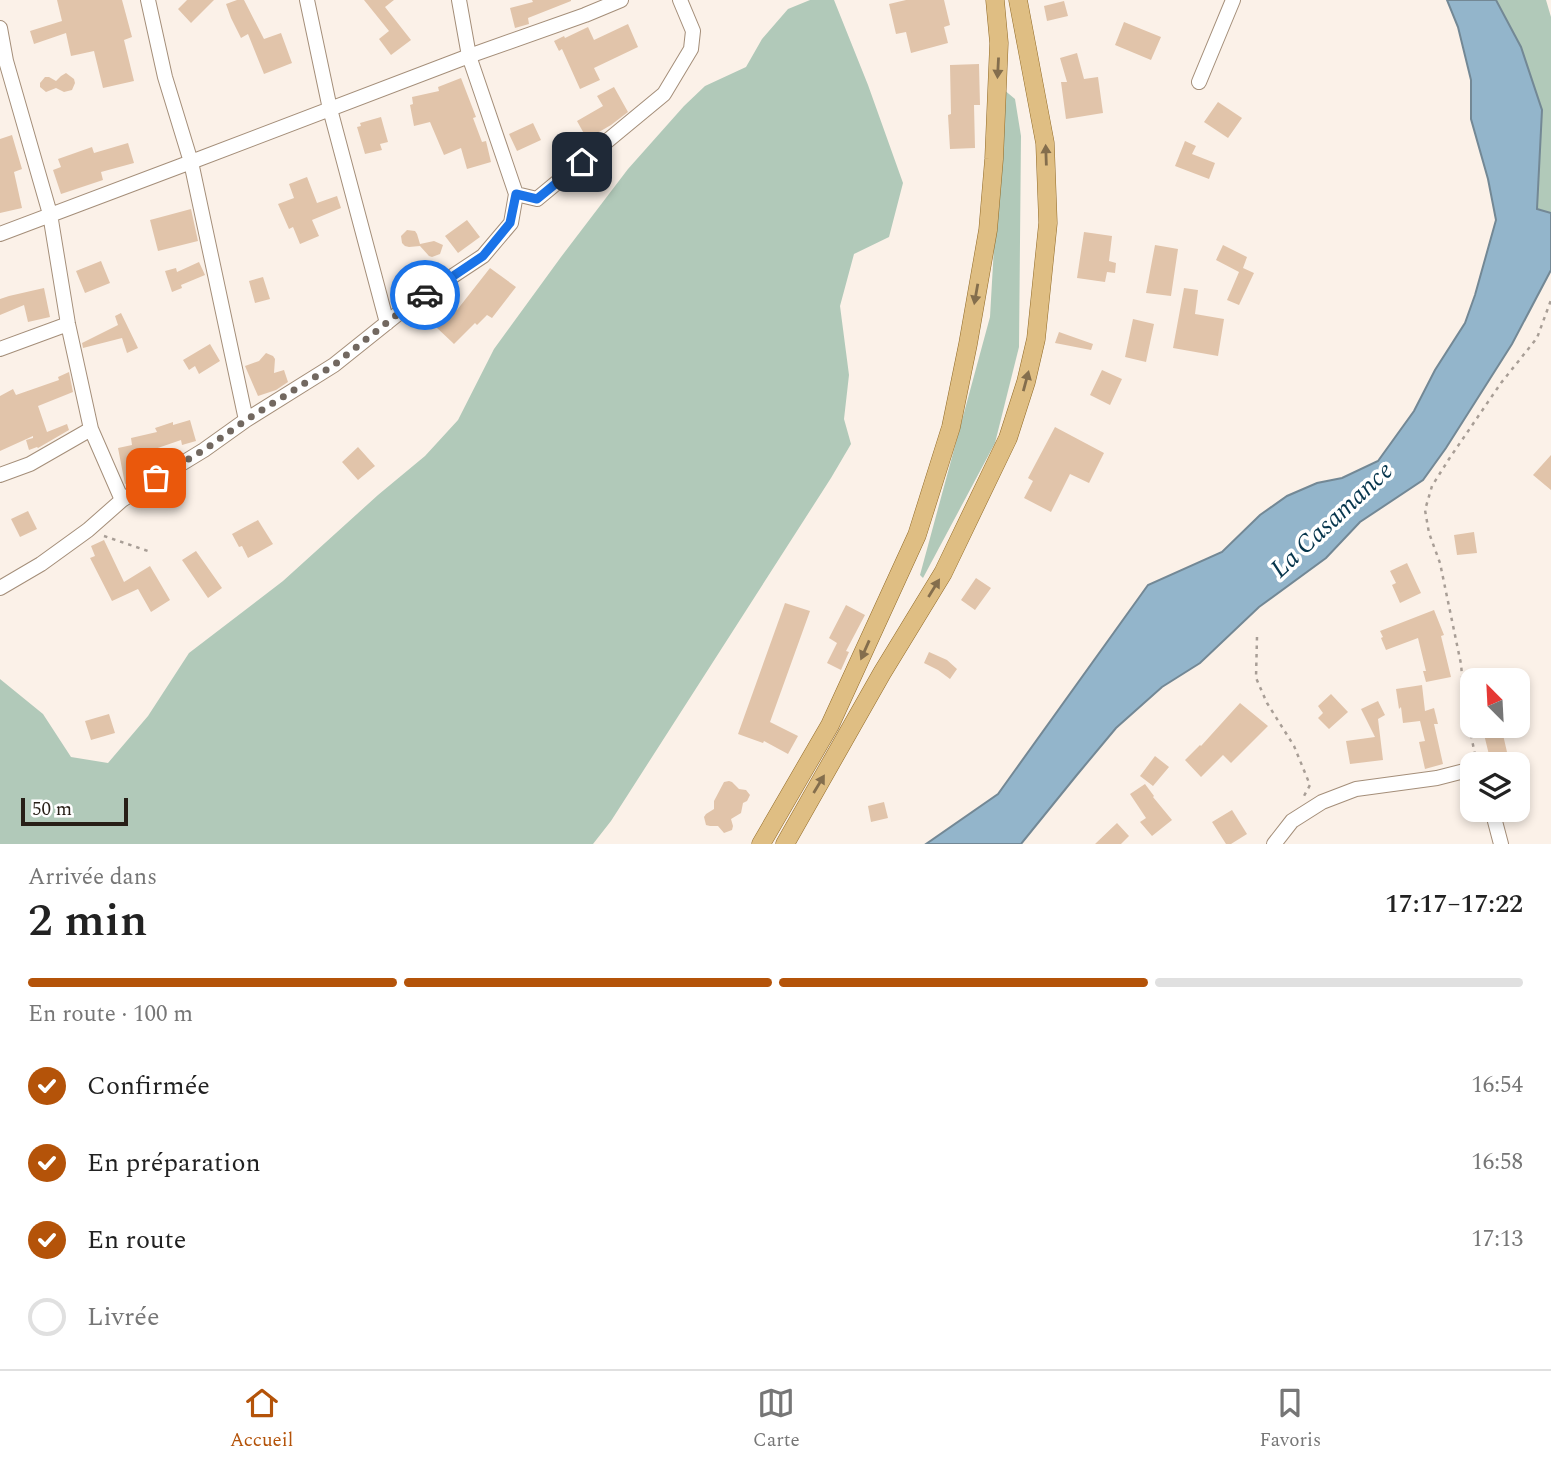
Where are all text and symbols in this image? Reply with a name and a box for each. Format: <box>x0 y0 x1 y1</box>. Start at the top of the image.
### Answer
one-way arrow <box>992 57 1003 79</box>
pin <box>552 132 612 192</box>
icon: home <box>563 143 601 181</box>
one-way arrow <box>1040 144 1051 166</box>
courier <box>390 260 460 330</box>
icon: car <box>406 276 444 314</box>
one-way arrow <box>971 283 982 305</box>
one-way arrow <box>1021 370 1032 392</box>
pin <box>126 448 186 508</box>
water label: La Casamance <box>1261 452 1403 588</box>
icon: bag <box>137 459 175 497</box>
one-way arrow <box>928 579 940 598</box>
one-way arrow <box>859 640 871 660</box>
north arrow <box>1460 668 1530 738</box>
map controls <box>1460 668 1530 822</box>
button: layers <box>1460 752 1530 822</box>
one-way arrow <box>812 775 825 794</box>
scale bar <box>21 795 128 827</box>
text: 50 m <box>32 795 72 824</box>
text: Arrivée dans <box>28 860 157 895</box>
text: 17:17–17:22 <box>1385 884 1523 924</box>
text: 2 min <box>28 886 147 956</box>
text: En route · 100 m <box>28 997 193 1032</box>
text: Confirmée <box>87 1066 210 1106</box>
icon: check <box>28 1067 66 1105</box>
text: 16:54 <box>1471 1068 1523 1103</box>
text: En préparation <box>87 1143 261 1183</box>
icon: check <box>28 1144 66 1182</box>
text: 16:58 <box>1471 1145 1523 1180</box>
text: En route <box>87 1220 186 1260</box>
icon: check <box>28 1221 66 1259</box>
text: 17:13 <box>1471 1222 1523 1257</box>
text: Livrée <box>87 1297 160 1337</box>
tab: Accueil <box>230 1384 293 1455</box>
tab: Carte <box>753 1384 800 1455</box>
tab: Favoris <box>1259 1384 1321 1455</box>

